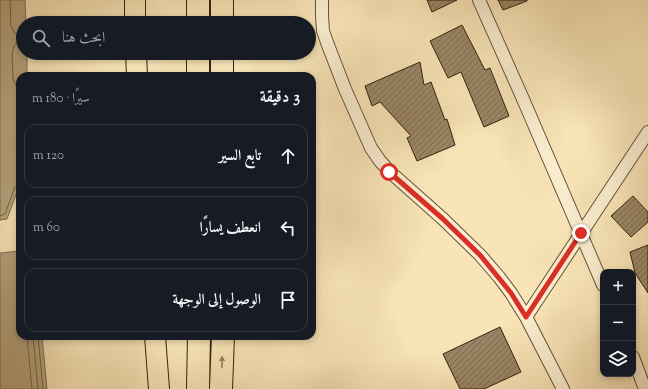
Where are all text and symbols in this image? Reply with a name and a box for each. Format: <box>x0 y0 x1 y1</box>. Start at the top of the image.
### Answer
search box <box>16 16 316 60</box>
icon: search <box>30 27 52 49</box>
text: ابحث هنا <box>62 28 105 49</box>
text: 3 دقيقة <box>260 86 300 110</box>
text: سيرًا · 180 m <box>32 90 90 108</box>
icon: ahead <box>277 145 299 167</box>
text: تابع السير <box>219 146 261 167</box>
text: 120 m <box>33 147 64 165</box>
route start <box>380 163 398 181</box>
icon: left <box>277 217 299 239</box>
text: انعطف يسارًا <box>200 218 261 239</box>
text: 60 m <box>33 219 60 237</box>
route end <box>572 224 590 242</box>
map controls <box>600 269 636 377</box>
button: + <box>600 269 636 305</box>
icon: arrive <box>277 289 299 311</box>
text: الوصول إلى الوجهة <box>172 290 261 311</box>
button: − <box>600 305 636 341</box>
button: layers <box>600 341 636 377</box>
one-way arrow <box>219 356 225 369</box>

